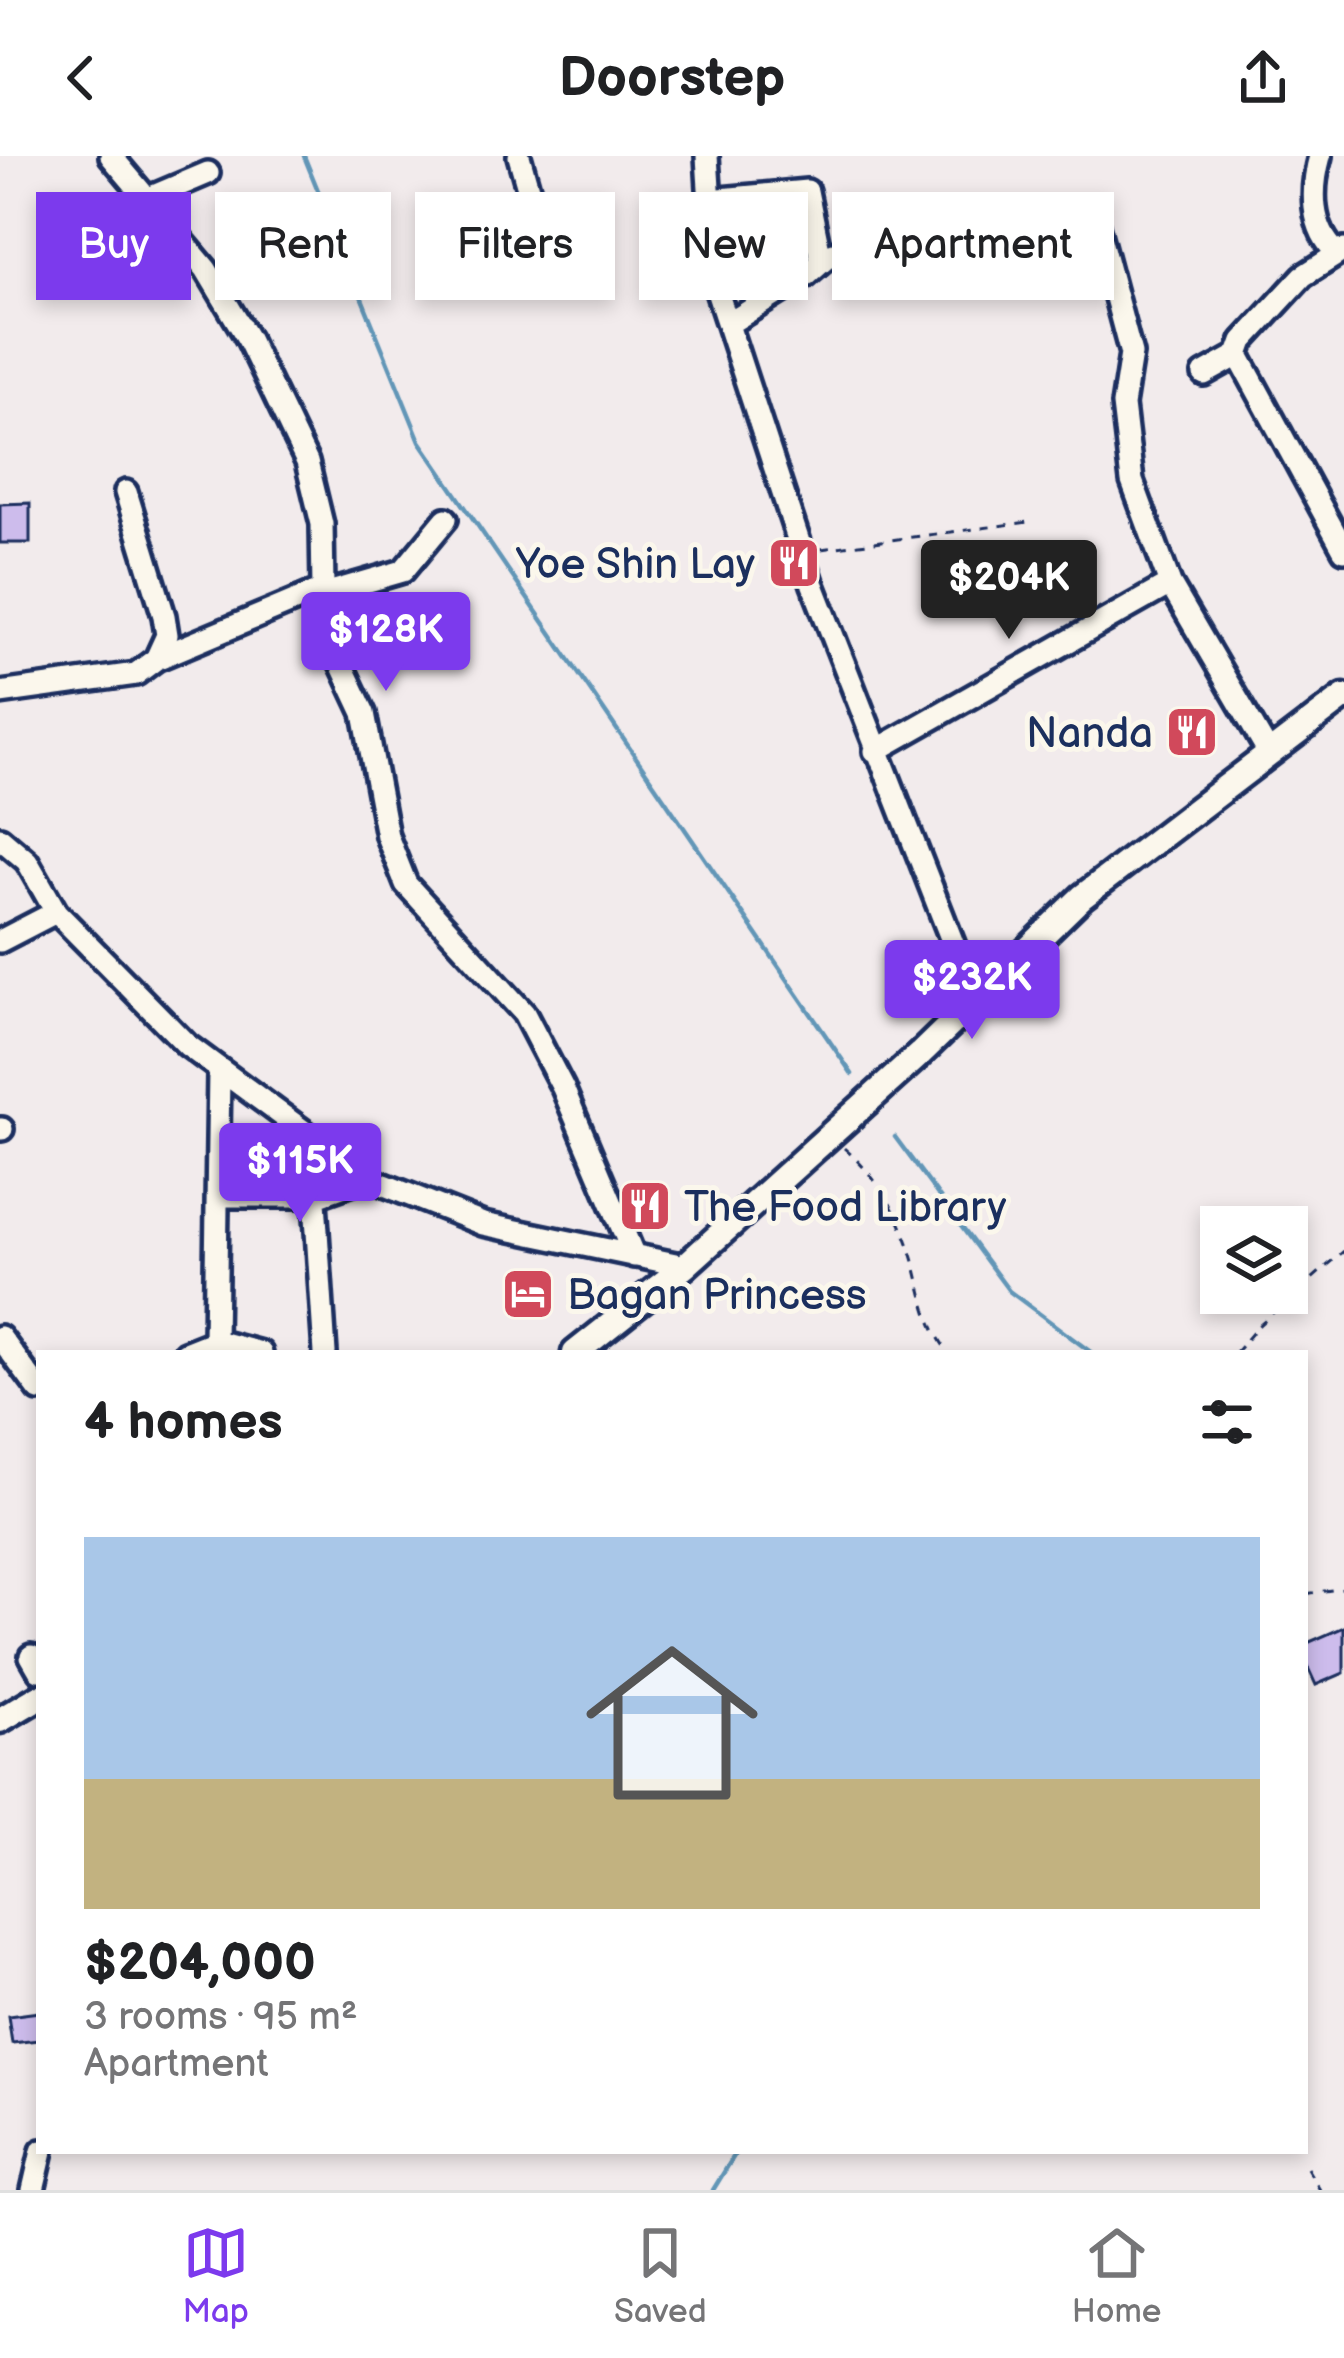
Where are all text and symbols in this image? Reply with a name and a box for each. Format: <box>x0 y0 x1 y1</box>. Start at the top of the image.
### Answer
icon: back <box>48 45 114 111</box>
icon: share <box>1230 45 1296 111</box>
text: Doorstep <box>559 46 785 111</box>
chip: Buy <box>36 192 191 300</box>
chip: Rent <box>215 192 391 300</box>
chip: Filters <box>415 192 615 300</box>
chip: New <box>639 192 808 300</box>
chip: Apartment <box>832 192 1114 300</box>
restaurant icon: Yoe Shin Lay <box>766 535 822 591</box>
place label: Yoe Shin Lay <box>515 540 755 591</box>
pin: $204K <box>925 540 1093 642</box>
text: $204K <box>948 555 1070 602</box>
pin: $128K <box>302 592 470 694</box>
text: $128K <box>328 607 444 654</box>
restaurant icon: Nanda <box>1164 704 1220 760</box>
place label: Nanda <box>1026 709 1153 760</box>
pin: $232K <box>888 940 1056 1042</box>
text: $232K <box>912 955 1032 1002</box>
pin: $115K <box>216 1123 384 1225</box>
text: $115K <box>246 1138 354 1185</box>
restaurant icon: The Food Library <box>617 1178 673 1234</box>
place label: The Food Library <box>684 1183 1006 1234</box>
map controls <box>1200 1206 1308 1314</box>
button: layers <box>1200 1206 1308 1314</box>
hotel icon: Bagan Princess <box>500 1266 556 1322</box>
place label: Bagan Princess <box>567 1271 867 1322</box>
icon: filters <box>1194 1389 1260 1455</box>
text: 4 homes <box>84 1392 283 1453</box>
icon: home <box>564 1615 780 1831</box>
text: $204,000 <box>84 1933 316 1994</box>
text: 3 rooms · 95 m² <box>84 1994 358 2041</box>
text: Apartment <box>84 2041 268 2088</box>
tab: Map <box>183 2220 249 2332</box>
tab: Saved <box>614 2220 707 2332</box>
tab: Home <box>1072 2220 1161 2332</box>

